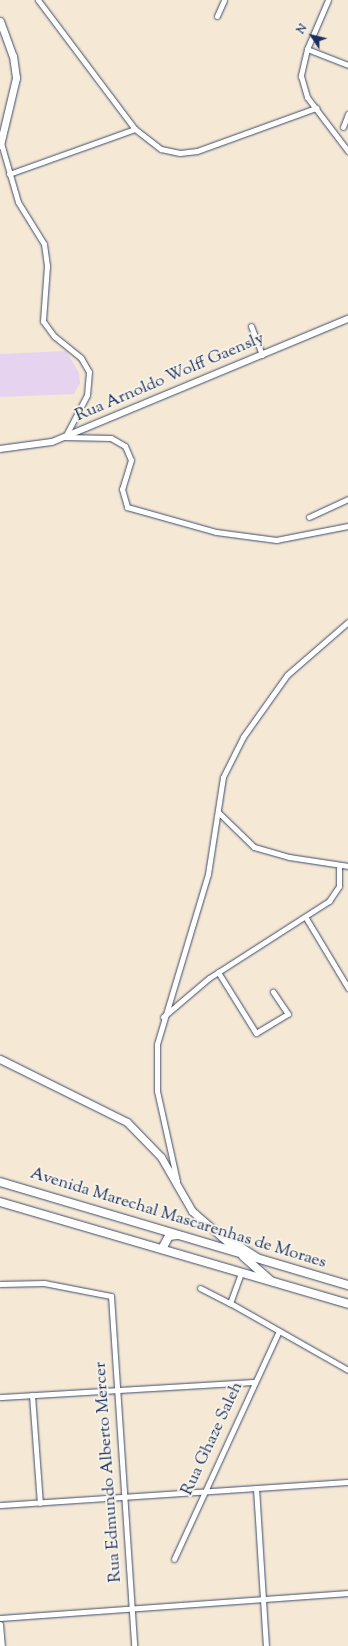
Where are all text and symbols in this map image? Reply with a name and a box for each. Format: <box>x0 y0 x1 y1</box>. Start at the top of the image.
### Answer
north arrow <box>292 16 332 56</box>
text: N <box>293 21 311 37</box>
street label: Rua Arnoldo Wolff Gaensly <box>73 329 267 427</box>
street label: Avenida Marechal Mascarenhas de Moraes <box>28 1164 328 1274</box>
street label: Rua Edmundo Alberto Mercer <box>91 1361 127 1583</box>
street label: Rua Ghaze Saleh <box>178 1379 248 1499</box>

